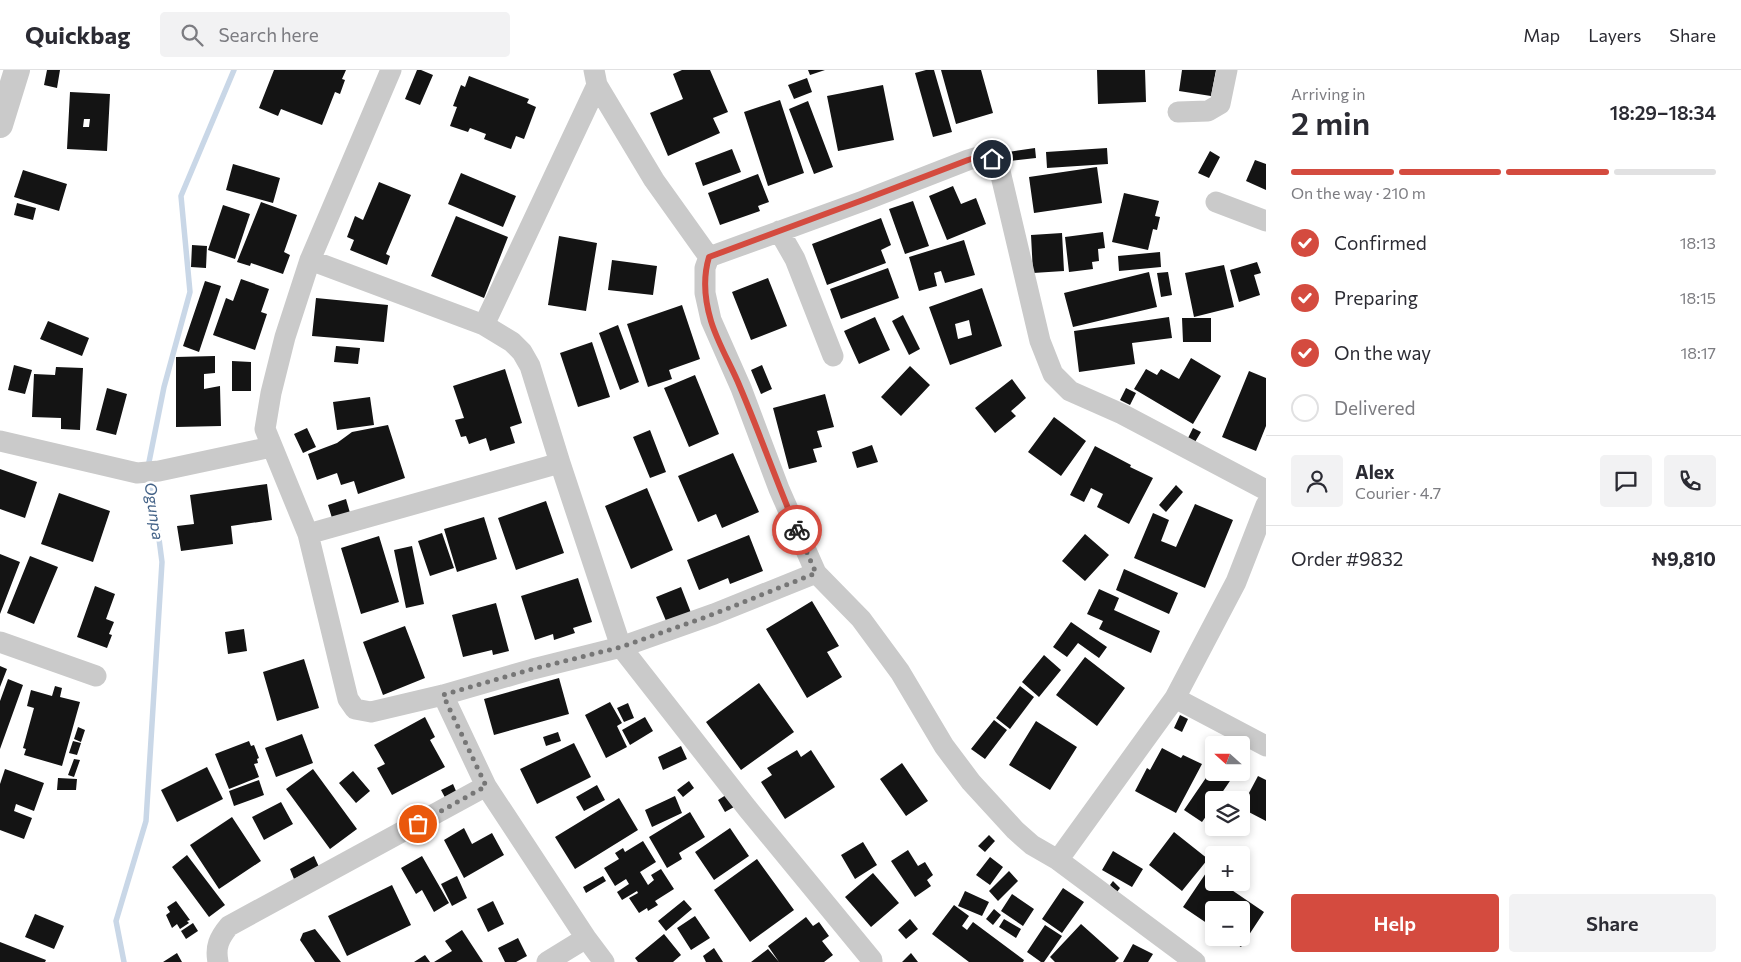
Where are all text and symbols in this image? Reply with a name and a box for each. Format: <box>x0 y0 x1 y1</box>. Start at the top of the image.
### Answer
search box <box>160 12 510 57</box>
text: Quickbag <box>25 20 130 49</box>
icon: search <box>178 21 206 49</box>
text: Search here <box>218 23 319 46</box>
text: Map <box>1523 24 1560 46</box>
text: Layers <box>1588 24 1641 46</box>
text: Share <box>1669 24 1716 46</box>
text: Arriving in <box>1291 84 1365 103</box>
text: 18:29–18:34 <box>1610 101 1716 124</box>
text: 2 min <box>1291 102 1370 142</box>
pin <box>971 138 1013 180</box>
icon: home <box>978 145 1006 173</box>
text: On the way · 210 m <box>1291 183 1426 202</box>
icon: check <box>1291 229 1319 257</box>
text: Confirmed <box>1334 231 1427 254</box>
text: 18:13 <box>1680 233 1716 252</box>
icon: check <box>1291 284 1319 312</box>
text: Preparing <box>1334 286 1418 309</box>
text: 18:15 <box>1680 288 1716 307</box>
icon: check <box>1291 339 1319 367</box>
text: On the way <box>1334 341 1431 364</box>
text: 18:17 <box>1680 343 1716 362</box>
text: Delivered <box>1334 396 1415 419</box>
button: person <box>1291 455 1343 507</box>
button: chat <box>1600 455 1652 507</box>
button: phone <box>1664 455 1716 507</box>
text: Alex <box>1355 460 1395 483</box>
water label: Ogunpa <box>142 481 168 541</box>
text: Courier · 4.7 <box>1355 483 1441 502</box>
courier <box>772 505 822 555</box>
icon: bike <box>783 516 811 544</box>
text: Order #9832 <box>1291 547 1403 570</box>
text: ₦9,810 <box>1651 547 1716 570</box>
north arrow <box>1205 736 1250 781</box>
map controls <box>1205 736 1250 946</box>
button: layers <box>1205 791 1250 836</box>
pin <box>397 803 439 845</box>
icon: bag <box>404 810 432 838</box>
button: + <box>1205 846 1250 891</box>
button: Help <box>1291 894 1499 952</box>
button: Share <box>1509 894 1716 952</box>
button: − <box>1205 901 1250 946</box>

